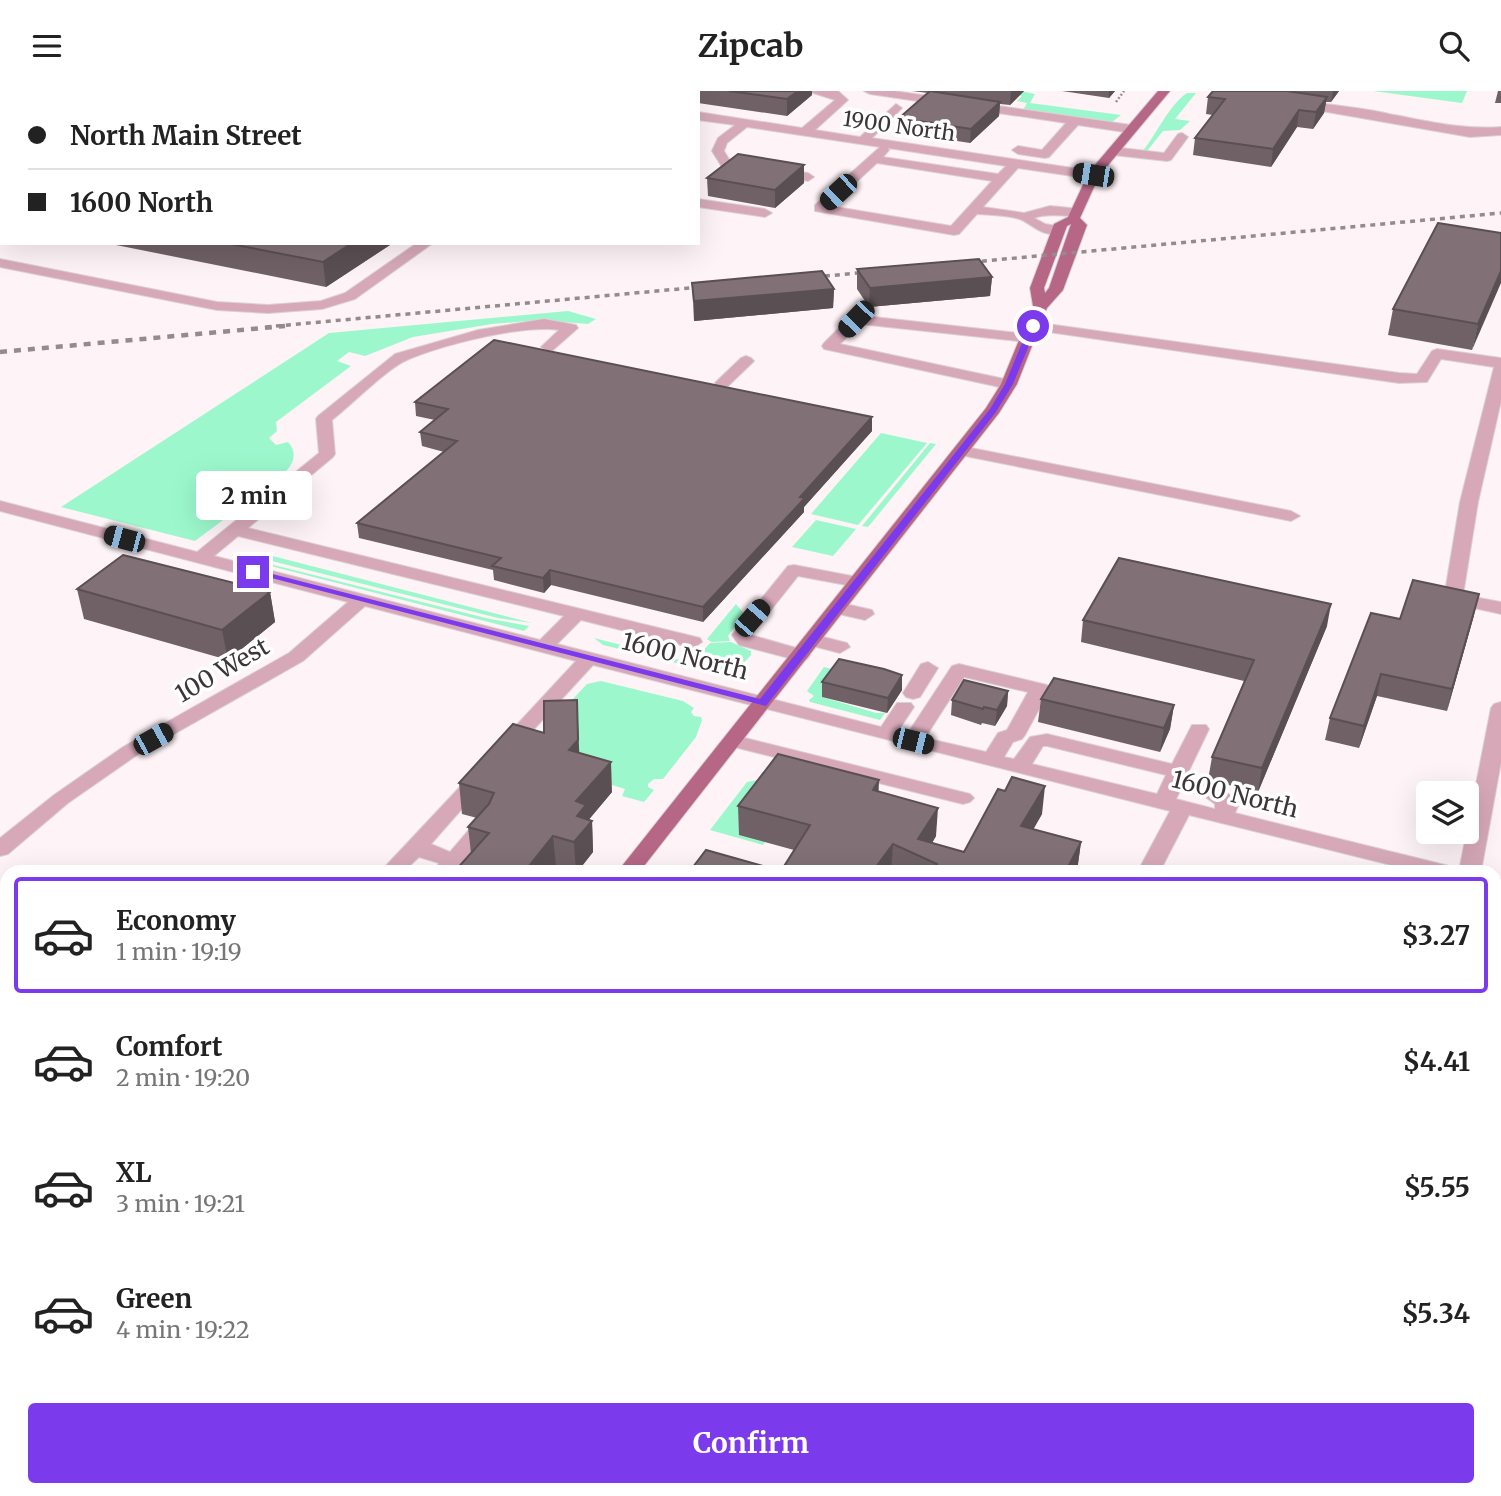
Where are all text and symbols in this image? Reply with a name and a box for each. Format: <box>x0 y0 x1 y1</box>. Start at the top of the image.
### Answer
text: Zipcab <box>698 26 803 66</box>
icon: menu <box>28 27 66 65</box>
icon: search <box>1435 27 1473 65</box>
street label: 1900 North <box>841 105 957 147</box>
text: North Main Street <box>70 119 302 152</box>
car <box>1071 161 1116 189</box>
car <box>816 170 861 214</box>
text: 1600 North <box>70 186 213 219</box>
car <box>834 297 879 341</box>
route start <box>1017 310 1049 342</box>
callout: 2 min <box>195 470 311 519</box>
text: 2 min <box>221 481 287 510</box>
car <box>101 523 148 555</box>
route end <box>237 556 269 588</box>
car <box>731 595 774 641</box>
street label: 1600 North <box>618 625 752 687</box>
street label: 100 West <box>169 630 275 709</box>
car <box>130 720 177 758</box>
car <box>891 726 936 756</box>
street label: 1600 North <box>1168 763 1302 825</box>
map controls <box>1416 781 1479 844</box>
button: layers <box>1416 781 1479 844</box>
icon: car <box>32 904 95 967</box>
text: Economy <box>116 904 236 937</box>
text: $3.27 <box>1402 919 1470 952</box>
text: 1 min · 19:19 <box>116 937 242 966</box>
icon: car <box>32 1030 95 1093</box>
text: Comfort <box>116 1030 222 1063</box>
text: $4.41 <box>1403 1045 1470 1078</box>
text: 2 min · 19:20 <box>116 1063 250 1092</box>
icon: car <box>32 1156 95 1219</box>
text: XL <box>116 1156 152 1189</box>
text: $5.55 <box>1404 1171 1470 1204</box>
text: 3 min · 19:21 <box>116 1189 245 1218</box>
icon: car <box>32 1282 95 1345</box>
text: Green <box>116 1282 192 1315</box>
text: $5.34 <box>1402 1297 1470 1330</box>
text: 4 min · 19:22 <box>116 1315 250 1344</box>
button: Confirm <box>28 1403 1474 1483</box>

